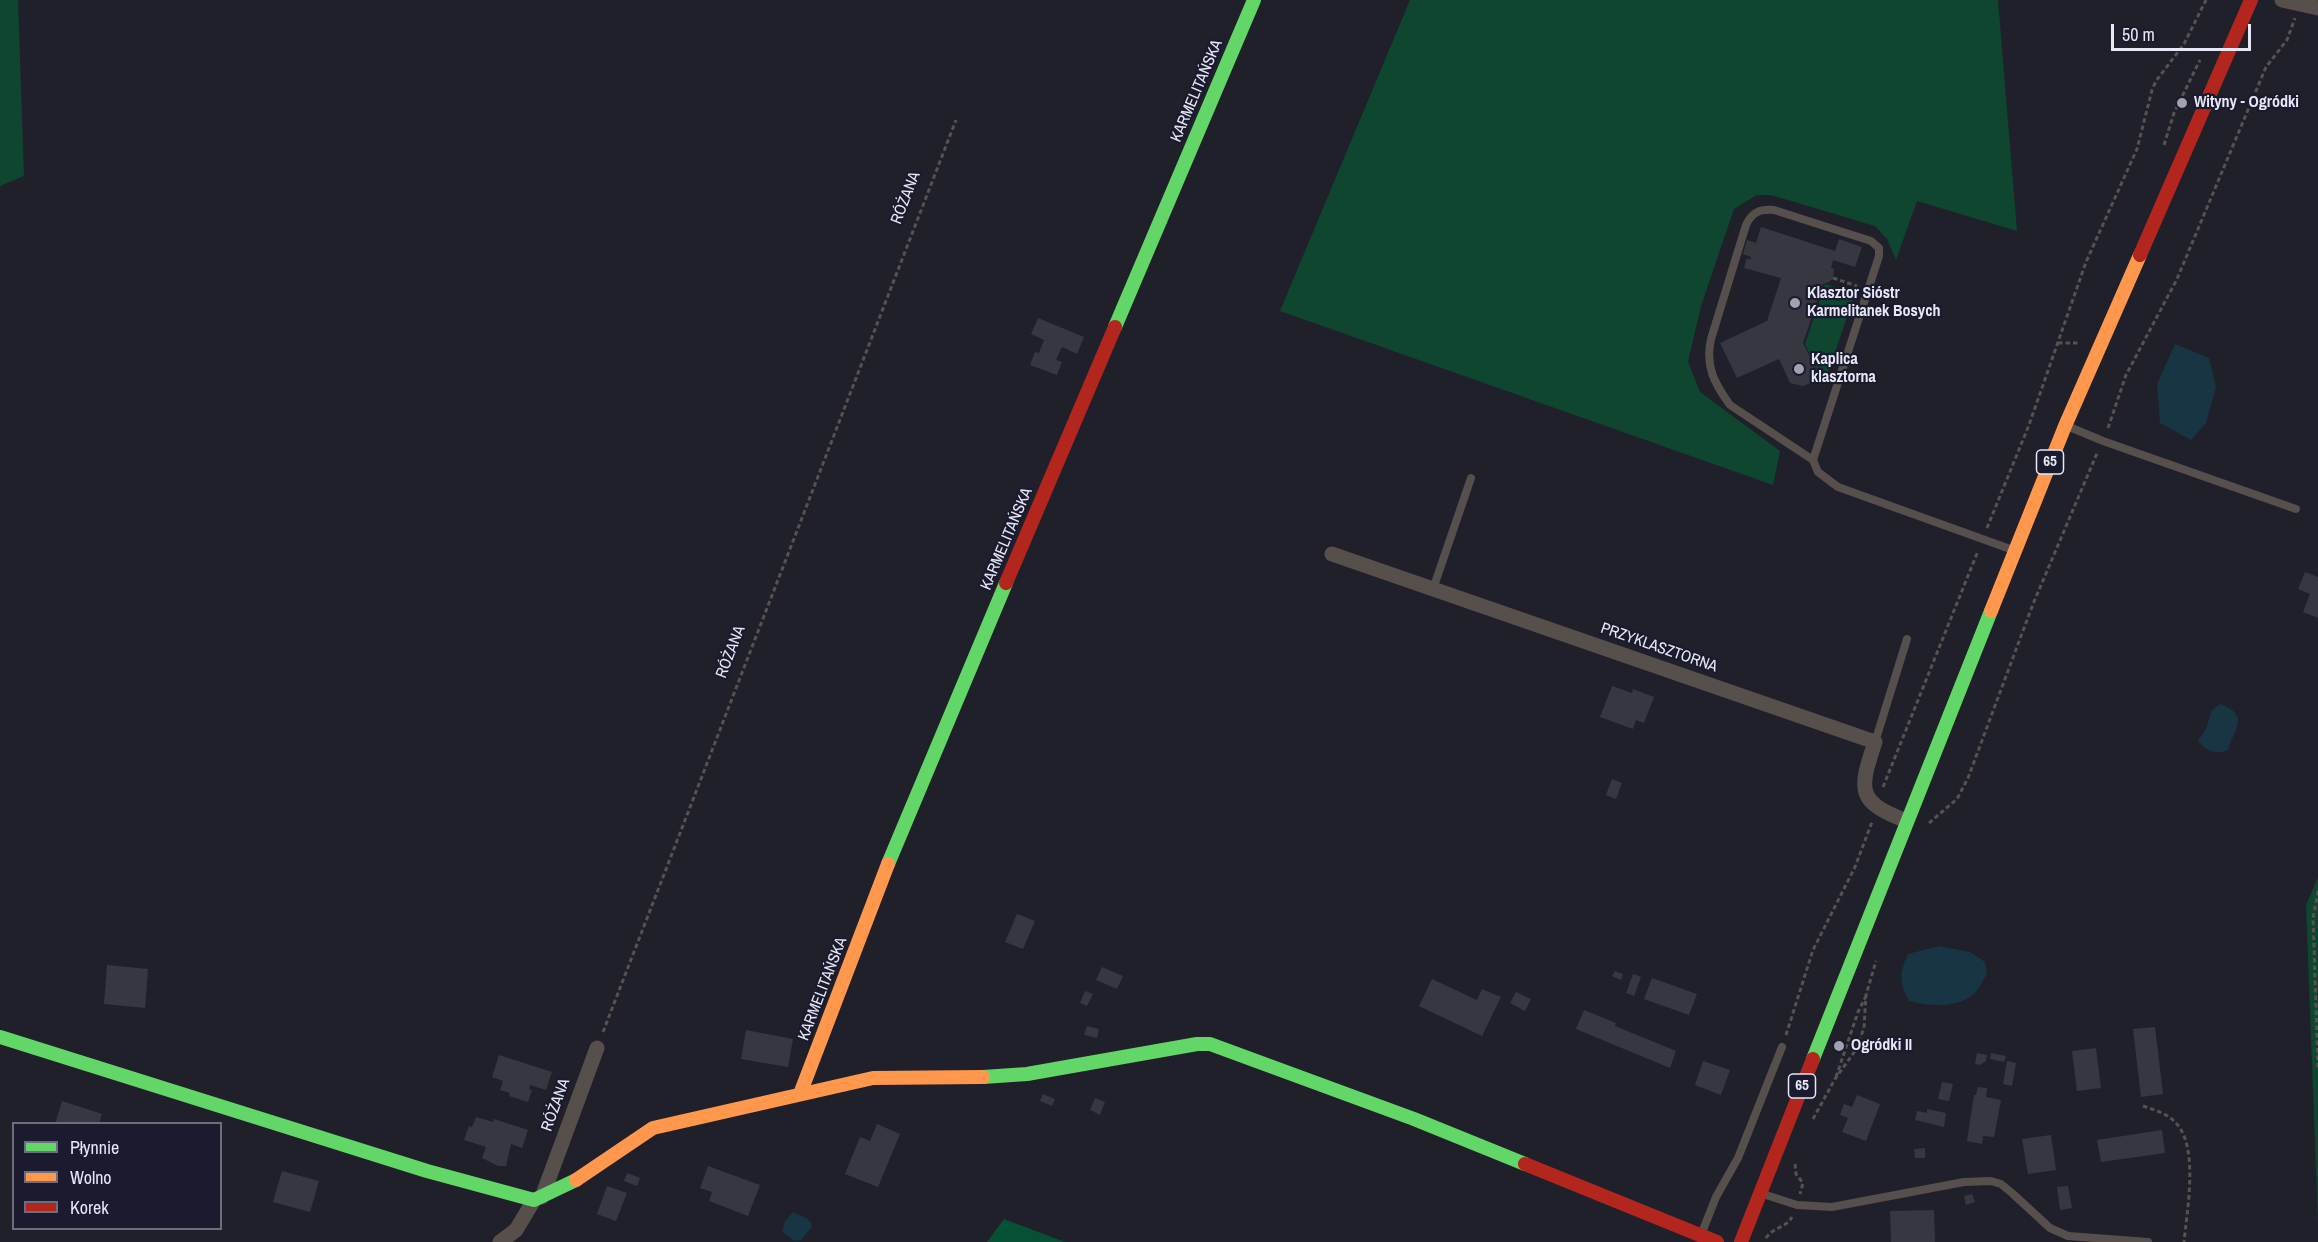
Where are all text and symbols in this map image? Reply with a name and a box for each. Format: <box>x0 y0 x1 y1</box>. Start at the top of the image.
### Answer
scale bar <box>2114 12 2254 50</box>
text: 50 m <box>2122 22 2155 47</box>
street label: KARMELITAŃSKA <box>1167 37 1227 145</box>
place label: Wityny - Ogródki <box>2194 93 2299 113</box>
marker: Wityny - Ogródki <box>2175 96 2189 110</box>
street label: RÓŻANA <box>887 169 925 227</box>
place label: Klasztor Sióstr Karmelitanek Bosych <box>1807 284 1940 322</box>
marker: Klasztor Sióstr Karmelitanek Bosych <box>1788 296 1802 310</box>
place label: Kaplica klasztorna <box>1811 350 1876 388</box>
marker: Kaplica klasztorna <box>1792 362 1806 376</box>
road number: 65 <box>2036 450 2064 474</box>
street label: KARMELITAŃSKA <box>977 485 1037 593</box>
street label: PRZYKLASZTORNA <box>1598 619 1720 677</box>
street label: RÓŻANA <box>712 623 750 681</box>
street label: KARMELITAŃSKA <box>794 935 852 1043</box>
place label: Ogródki II <box>1851 1036 1912 1056</box>
marker: Ogródki II <box>1832 1039 1846 1053</box>
road number: 65 <box>1788 1074 1816 1098</box>
street label: RÓŻANA <box>538 1076 574 1134</box>
legend <box>12 1122 222 1230</box>
text: Płynnie <box>70 1135 119 1160</box>
text: Wolno <box>70 1165 112 1190</box>
text: Korek <box>70 1195 109 1220</box>

